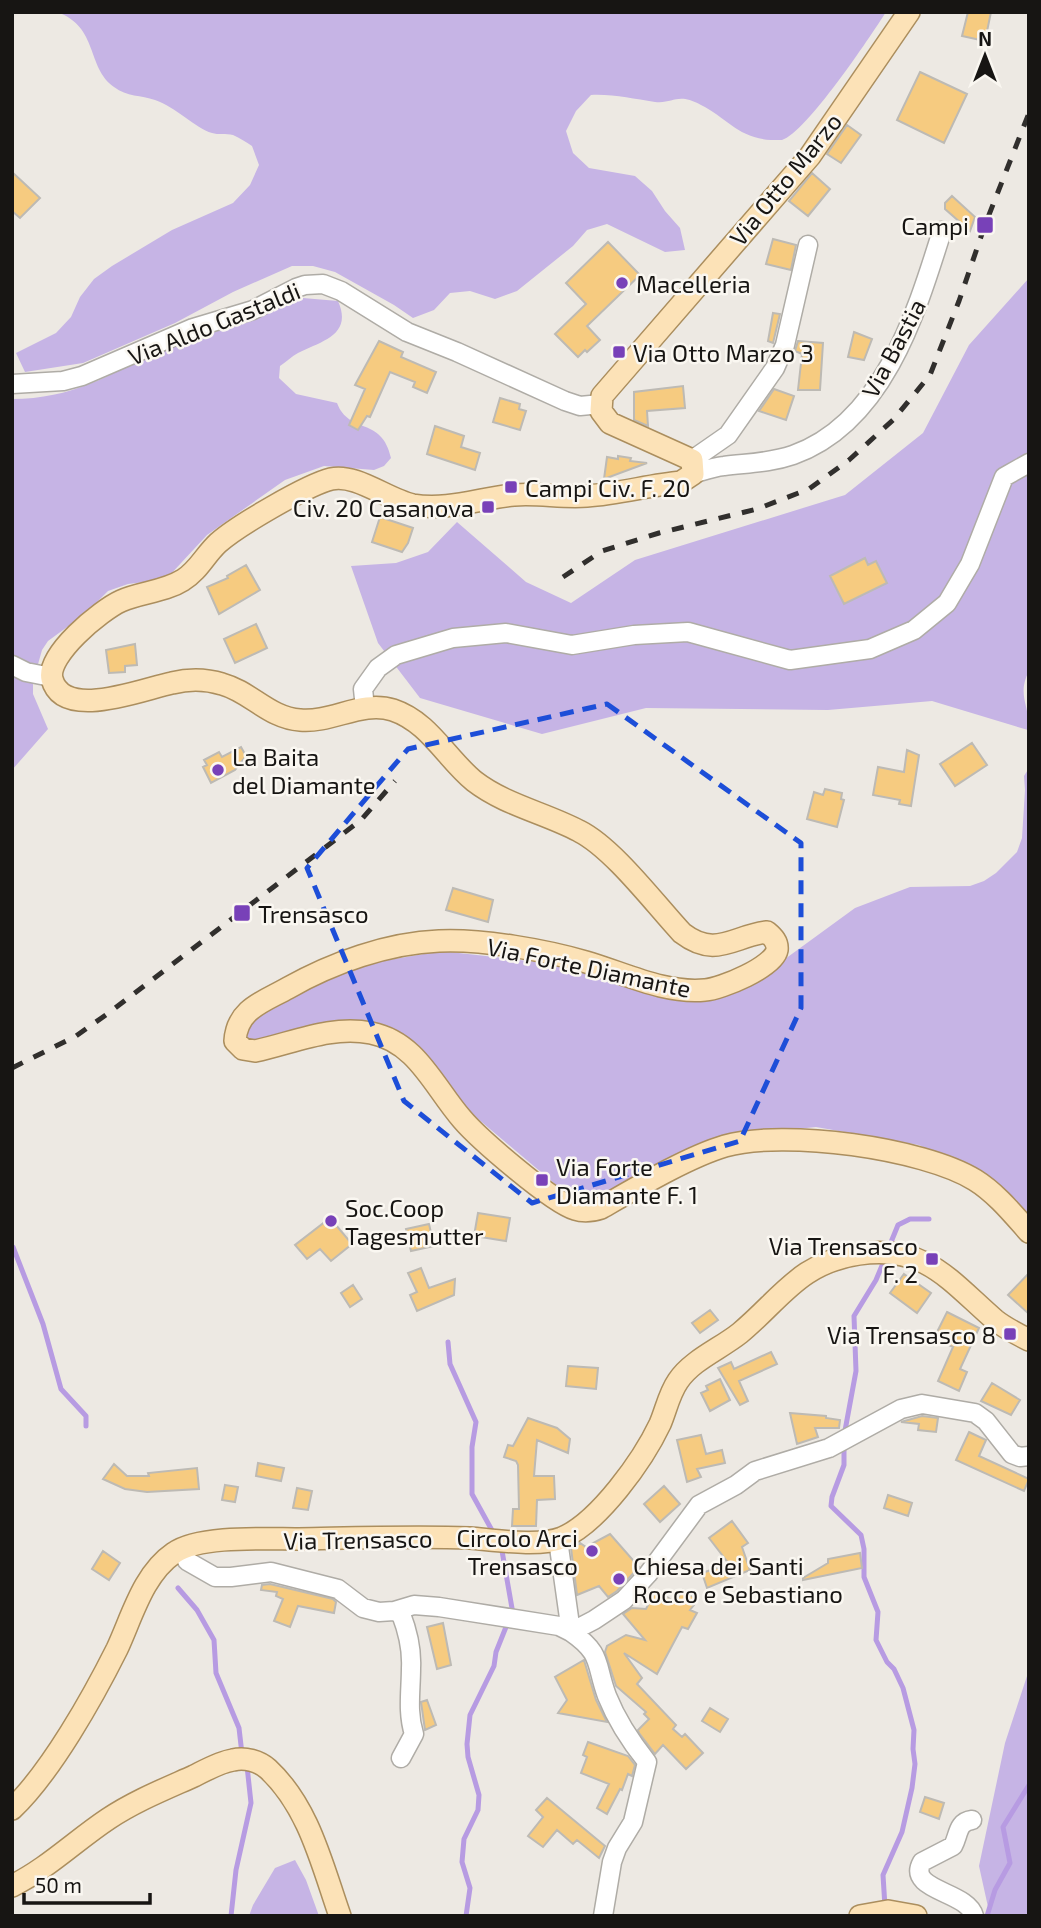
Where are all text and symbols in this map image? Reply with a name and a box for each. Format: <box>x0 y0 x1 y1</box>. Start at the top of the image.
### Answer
north arrow <box>950 21 1020 91</box>
text: N <box>978 27 992 50</box>
street label: Via Otto Marzo <box>723 107 847 251</box>
place label: Campi <box>901 211 969 240</box>
marker: Campi <box>975 215 995 235</box>
place label: Macelleria <box>636 269 751 298</box>
street label: Via Aldo Gastaldi <box>124 275 304 371</box>
marker: Macelleria <box>614 275 630 291</box>
street label: Via Bastia <box>855 294 931 402</box>
place label: Via Otto Marzo 3 <box>633 338 814 367</box>
marker: Via Otto Marzo 3 <box>611 344 627 360</box>
place label: Campi Civ. F. 20 <box>525 473 690 502</box>
marker: Campi Civ. F. 20 <box>503 479 519 495</box>
place label: Civ. 20 Casanova <box>293 493 474 522</box>
marker: Civ. 20 Casanova <box>480 499 496 515</box>
place label: La Baita del Diamante <box>232 742 376 799</box>
marker: La Baita del Diamante <box>210 762 226 778</box>
place label: Trensasco <box>258 899 369 928</box>
marker: Trensasco <box>232 903 252 923</box>
street label: Via Forte Diamante <box>484 931 694 1003</box>
place label: Via Forte Diamante F. 1 <box>556 1152 698 1209</box>
marker: Via Forte Diamante F. 1 <box>534 1172 550 1188</box>
place label: Soc.Coop Tagesmutter <box>345 1193 484 1250</box>
marker: Soc.Coop Tagesmutter <box>323 1213 339 1229</box>
place label: Via Trensasco F. 2 <box>769 1231 918 1288</box>
marker: Via Trensasco F. 2 <box>924 1251 940 1267</box>
place label: Via Trensasco 8 <box>827 1320 996 1349</box>
marker: Via Trensasco 8 <box>1002 1326 1018 1342</box>
street label: Via Trensasco <box>283 1523 433 1555</box>
place label: Circolo Arci Trensasco <box>456 1523 578 1580</box>
marker: Circolo Arci Trensasco <box>584 1543 600 1559</box>
place label: Chiesa dei Santi Rocco e Sebastiano <box>633 1551 843 1608</box>
marker: Chiesa dei Santi Rocco e Sebastiano <box>611 1571 627 1587</box>
scale bar <box>24 1862 150 1906</box>
text: 50 m <box>35 1872 82 1897</box>

